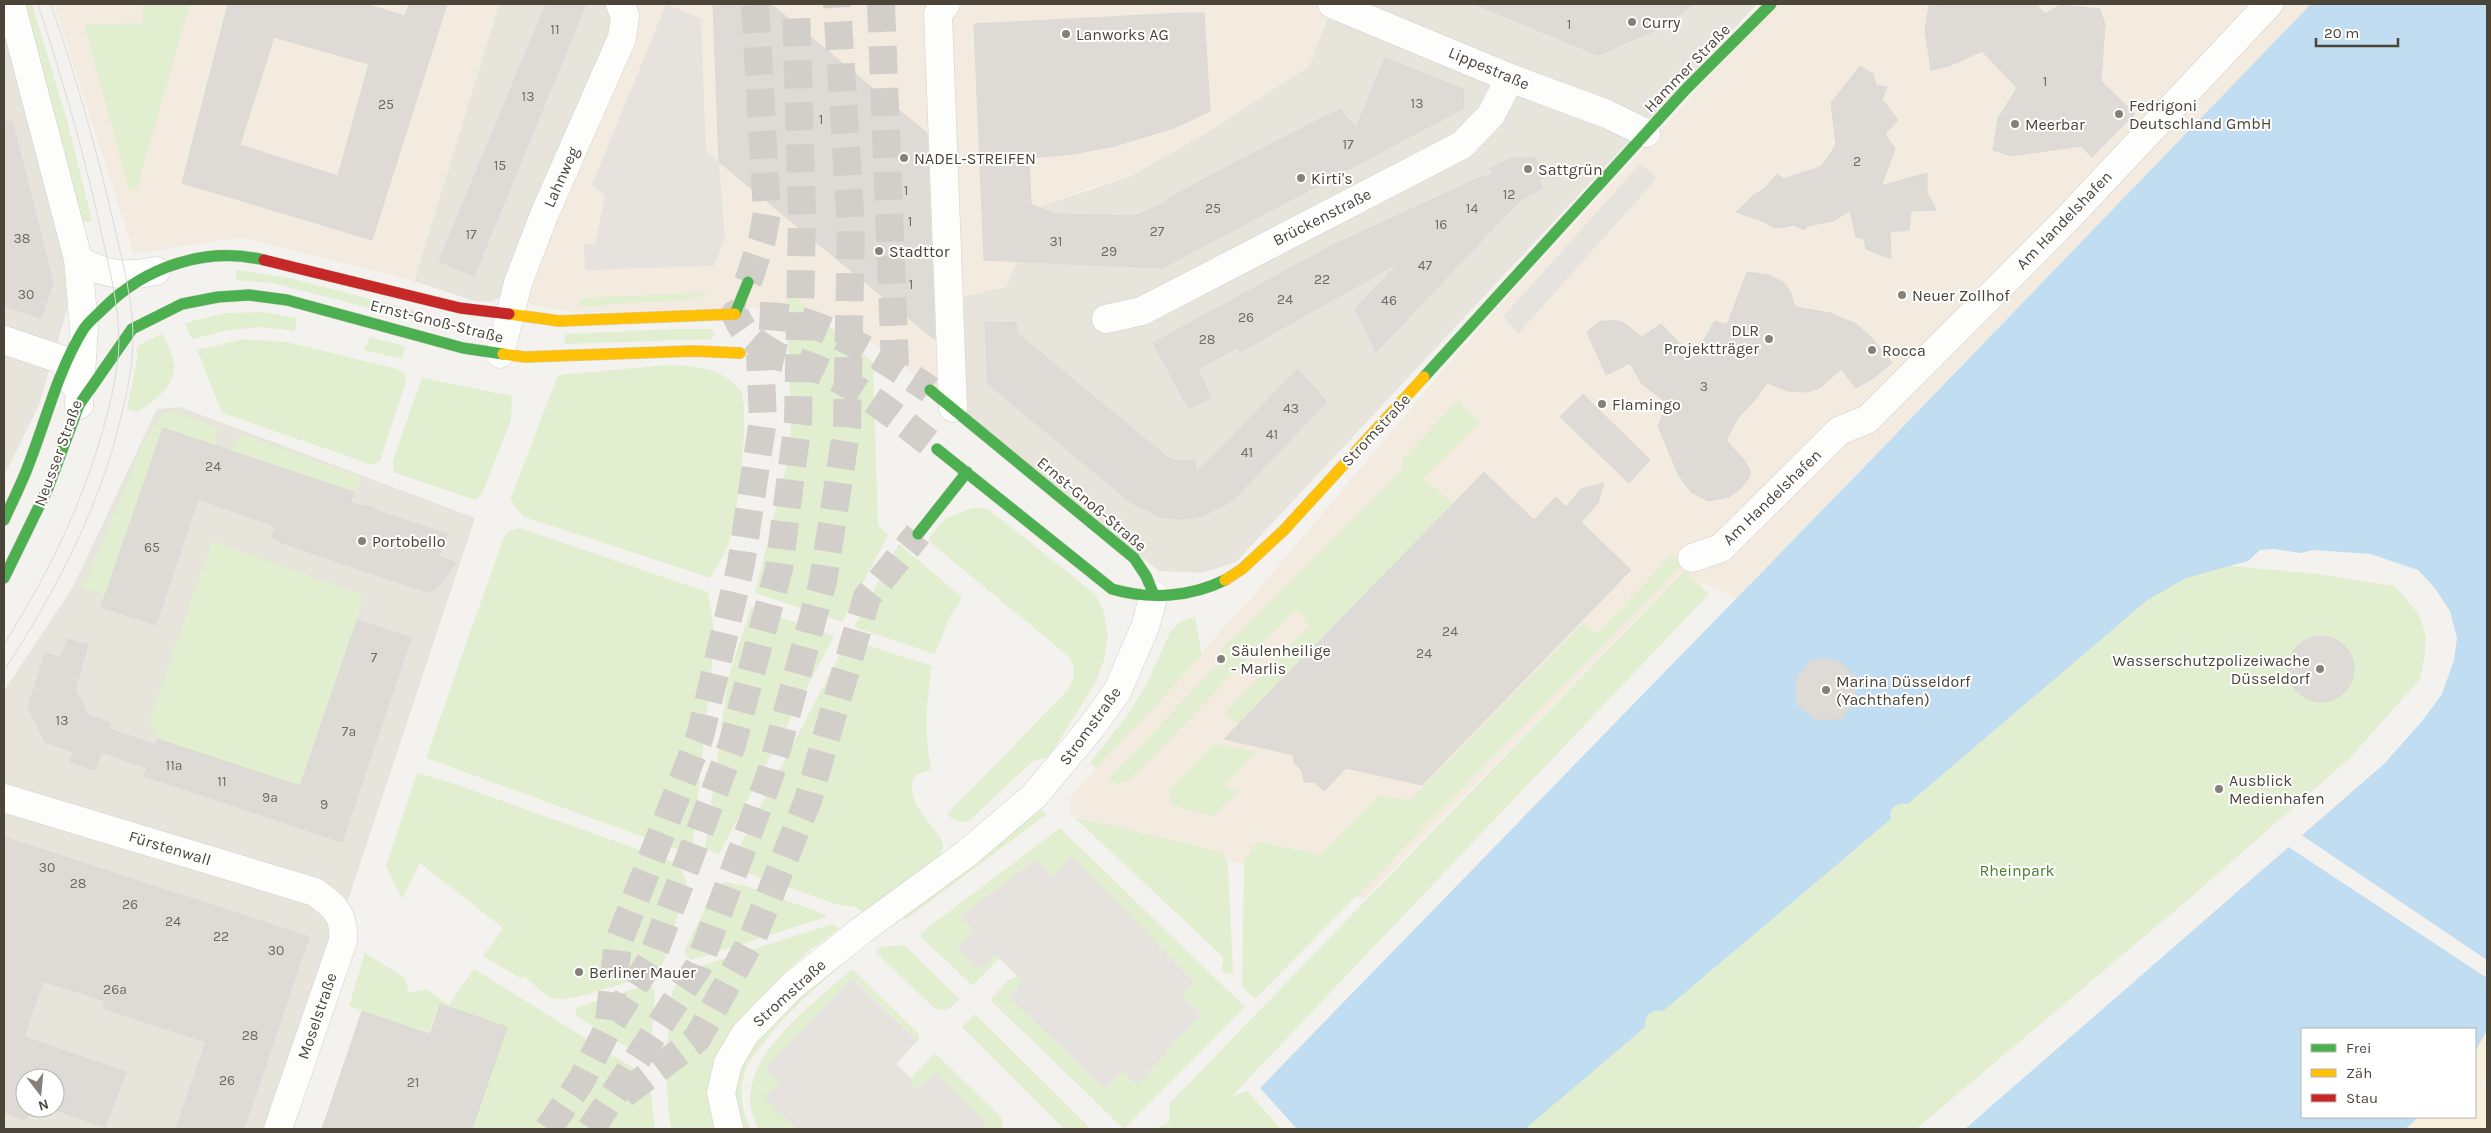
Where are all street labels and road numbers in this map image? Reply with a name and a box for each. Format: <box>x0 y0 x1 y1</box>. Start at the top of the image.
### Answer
street label: Hammer Straße <box>1640 20 1734 116</box>
street label: Lippestraße <box>1446 42 1532 94</box>
street label: Lahnweg <box>539 144 583 210</box>
street label: Am Handelshafen <box>2012 167 2116 273</box>
street label: Brückenstraße <box>1270 184 1374 250</box>
street label: Ernst-Gnoß-Straße <box>368 295 506 347</box>
street label: Stromstraße <box>1338 390 1414 470</box>
street label: Neusser Straße <box>30 397 86 509</box>
street label: Am Handelshafen <box>1719 445 1825 549</box>
street label: Ernst-Gnoß-Straße <box>1033 453 1151 555</box>
street label: Stromstraße <box>1055 683 1125 769</box>
street label: Fürstenwall <box>127 826 213 870</box>
street label: Stromstraße <box>748 955 830 1031</box>
street label: Moselstraße <box>293 970 341 1062</box>

